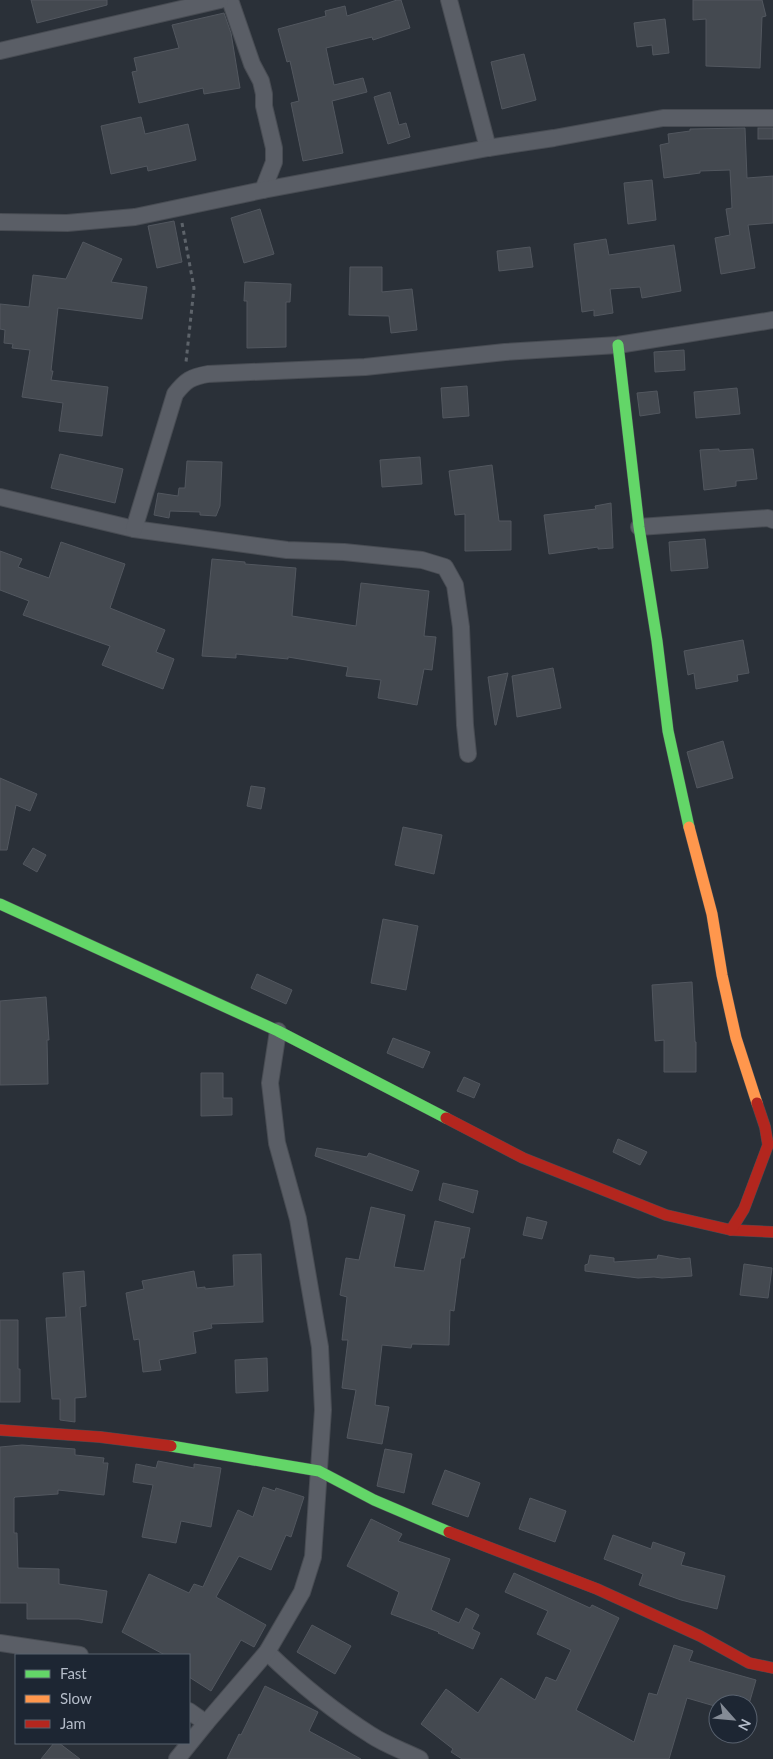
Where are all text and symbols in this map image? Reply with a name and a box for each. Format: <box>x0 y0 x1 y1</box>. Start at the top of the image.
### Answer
legend <box>15 1654 190 1744</box>
text: Fast <box>60 1664 87 1682</box>
text: Slow <box>60 1689 92 1707</box>
north arrow <box>708 1694 758 1744</box>
text: Jam <box>60 1714 86 1732</box>
text: N <box>735 1716 755 1734</box>

